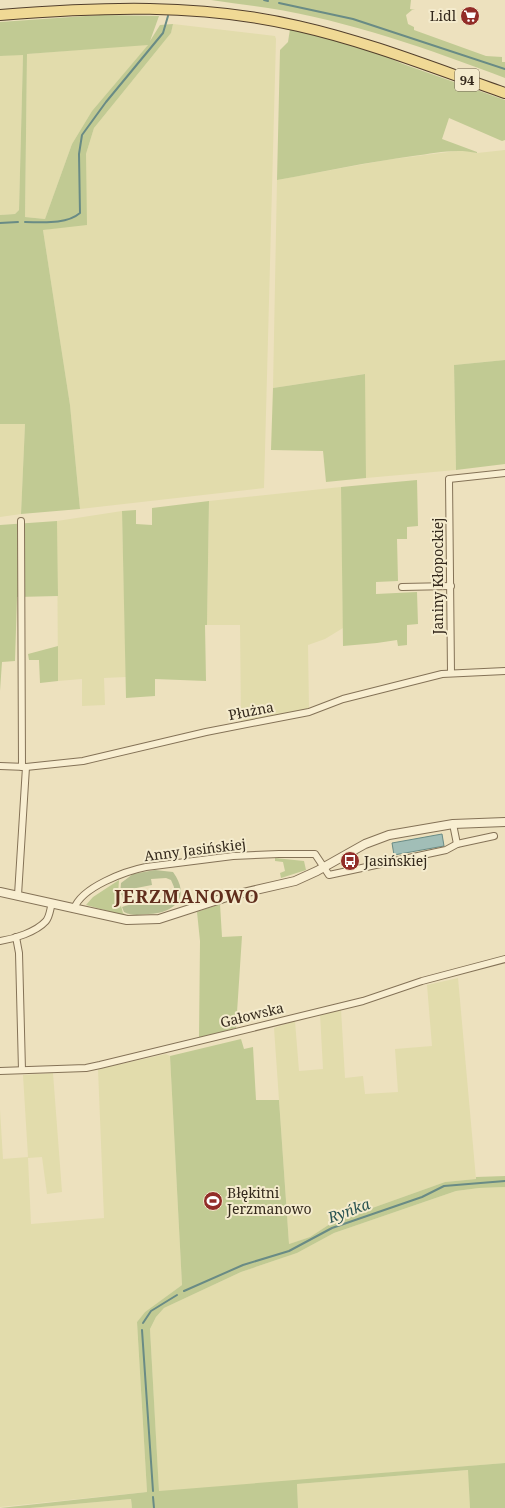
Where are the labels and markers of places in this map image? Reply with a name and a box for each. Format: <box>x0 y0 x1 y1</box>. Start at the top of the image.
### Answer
supermarket icon: Lidl <box>459 5 481 27</box>
place label: Lidl <box>430 6 457 25</box>
bus stop icon: Jasińskiej <box>339 850 361 872</box>
place label: Jasińskiej <box>363 851 427 870</box>
place label: Błękitni Jerzmanowo <box>226 1183 312 1218</box>
sports icon: Błękitni Jerzmanowo <box>202 1190 224 1212</box>

